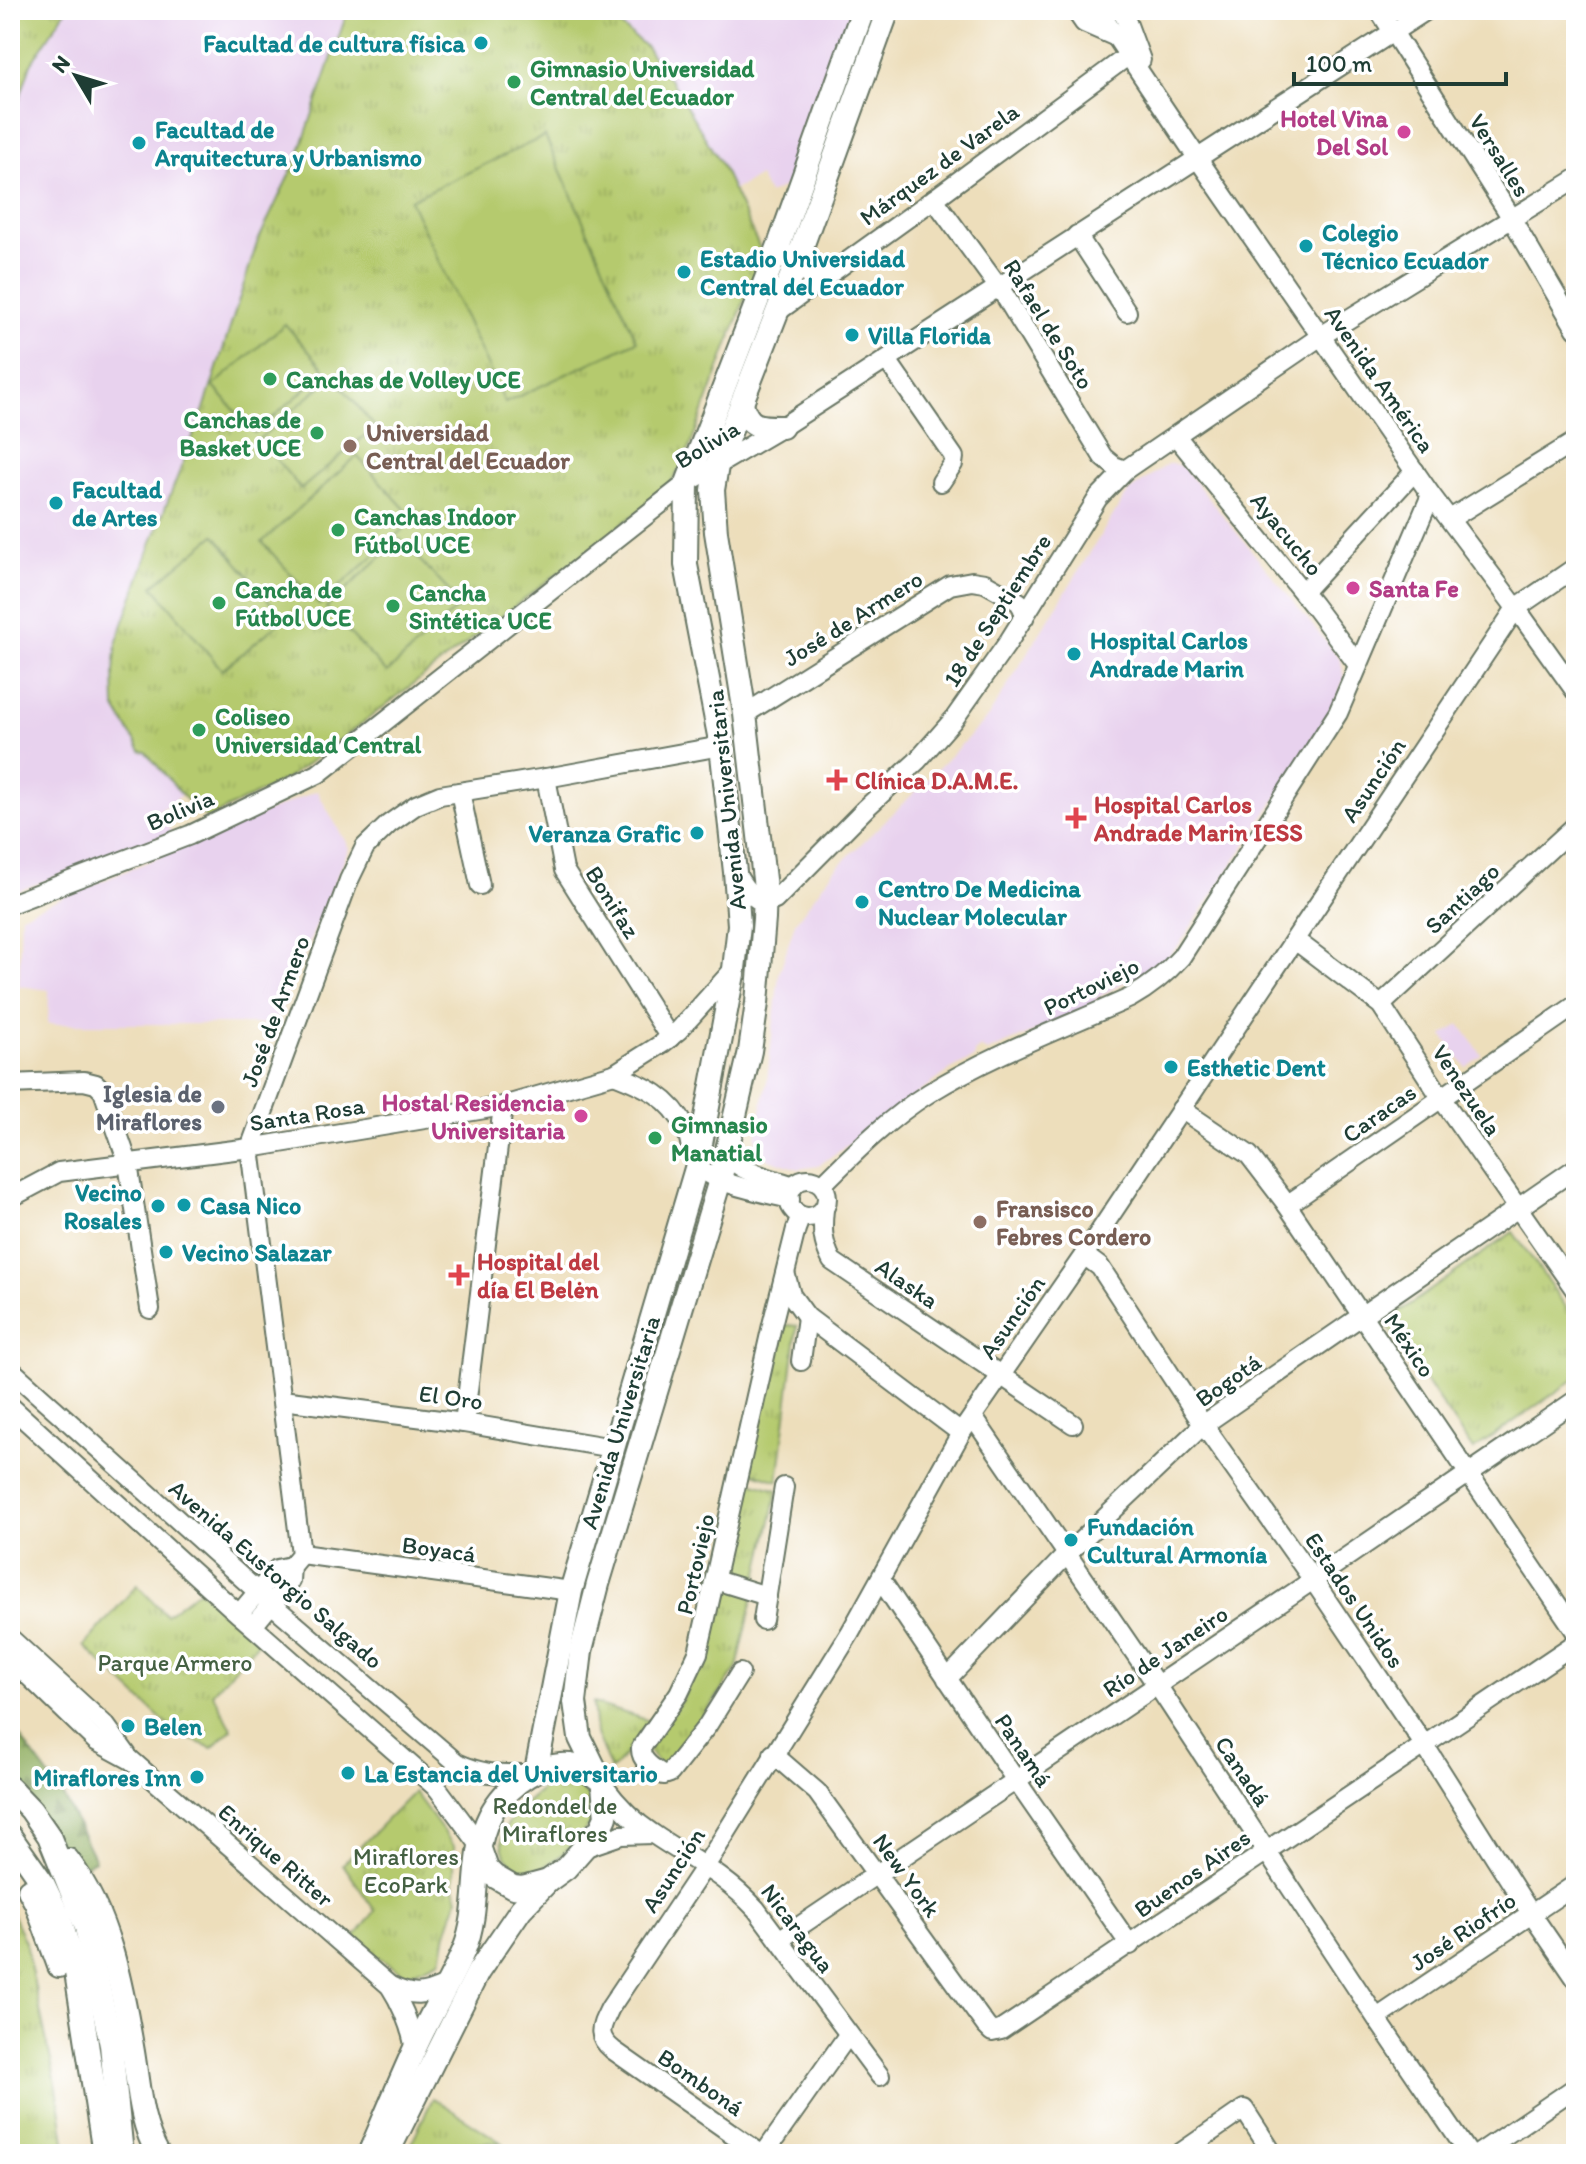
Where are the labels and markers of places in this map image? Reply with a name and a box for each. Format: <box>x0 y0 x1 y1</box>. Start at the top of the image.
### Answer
place label: Facultad de cultura física <box>203 29 466 58</box>
marker: Facultad de cultura física <box>472 34 490 52</box>
place label: Gimnasio Universidad Central del Ecuador <box>530 54 755 111</box>
marker: Gimnasio Universidad Central del Ecuador <box>505 73 523 91</box>
place label: Hotel Vina Del Sol <box>1280 104 1388 161</box>
place label: Facultad de Arquitectura y Urbanismo <box>154 115 422 173</box>
marker: Hotel Vina Del Sol <box>1395 123 1413 141</box>
marker: Facultad de Arquitectura y Urbanismo <box>130 134 148 152</box>
place label: Colegio Técnico Ecuador <box>1321 218 1489 275</box>
marker: Colegio Técnico Ecuador <box>1297 237 1315 255</box>
place label: Estadio Universidad Central del Ecuador <box>700 244 906 301</box>
marker: Estadio Universidad Central del Ecuador <box>675 263 693 281</box>
place label: Villa Florida <box>868 321 991 350</box>
marker: Villa Florida <box>843 326 861 344</box>
place label: Canchas de Volley UCE <box>286 365 521 395</box>
marker: Canchas de Volley UCE <box>261 370 279 388</box>
place label: Canchas de Basket UCE <box>179 405 302 462</box>
place label: Universidad Central del Ecuador <box>366 418 570 475</box>
marker: Canchas de Basket UCE <box>308 424 326 442</box>
marker: Universidad Central del Ecuador <box>341 437 359 455</box>
place label: Facultad de Artes <box>72 475 163 532</box>
marker: Facultad de Artes <box>47 494 65 512</box>
place label: Canchas Indoor Fútbol UCE <box>354 502 516 559</box>
marker: Canchas Indoor Fútbol UCE <box>329 521 347 539</box>
place label: Santa Fe <box>1369 574 1459 603</box>
place label: Cancha de Fútbol UCE <box>235 575 352 632</box>
place label: Cancha Sintética UCE <box>409 578 552 635</box>
marker: Santa Fe <box>1344 579 1362 597</box>
marker: Cancha de Fútbol UCE <box>210 594 228 612</box>
marker: Cancha Sintética UCE <box>384 597 402 615</box>
place label: Hospital Carlos Andrade Marin <box>1089 626 1248 683</box>
marker: Hospital Carlos Andrade Marin <box>1065 645 1083 663</box>
place label: Coliseo Universidad Central <box>215 702 422 759</box>
marker: Coliseo Universidad Central <box>190 721 208 739</box>
place label: Clínica D.A.M.E. <box>855 766 1019 795</box>
marker: Clínica D.A.M.E. <box>826 769 848 791</box>
place label: Hospital Carlos Andrade Marin IESS <box>1093 790 1303 847</box>
marker: Hospital Carlos Andrade Marin IESS <box>1065 807 1087 829</box>
place label: Veranza Grafic <box>529 819 681 848</box>
marker: Veranza Grafic <box>688 824 706 842</box>
place label: Centro De Medicina Nuclear Molecular <box>878 874 1081 931</box>
marker: Centro De Medicina Nuclear Molecular <box>853 893 871 911</box>
place label: Esthetic Dent <box>1187 1053 1326 1082</box>
marker: Esthetic Dent <box>1162 1058 1180 1076</box>
place label: Iglesia de Miraflores <box>96 1079 202 1136</box>
place label: Hostal Residencia Universitaria <box>382 1088 566 1145</box>
marker: Iglesia de Miraflores <box>209 1098 227 1116</box>
marker: Hostal Residencia Universitaria <box>572 1107 590 1125</box>
place label: Gimnasio Manatial <box>671 1110 768 1167</box>
marker: Gimnasio Manatial <box>646 1129 664 1147</box>
place label: Vecino Rosales <box>64 1178 142 1235</box>
place label: Casa Nico <box>200 1191 301 1220</box>
place label: Fransisco Febres Cordero <box>996 1194 1151 1251</box>
marker: Casa Nico <box>175 1196 193 1214</box>
marker: Vecino Rosales <box>149 1197 167 1215</box>
marker: Fransisco Febres Cordero <box>971 1213 989 1231</box>
place label: Vecino Salazar <box>182 1238 333 1267</box>
marker: Vecino Salazar <box>157 1243 175 1261</box>
place label: Hospital del día El Belėn <box>477 1247 600 1304</box>
marker: Hospital del día El Belėn <box>448 1264 470 1286</box>
place label: Fundación Cultural Armonía <box>1087 1512 1267 1569</box>
marker: Fundación Cultural Armonía <box>1062 1531 1080 1549</box>
place label: Belen <box>144 1712 202 1741</box>
marker: Belen <box>119 1717 137 1735</box>
place label: La Estancia del Universitario <box>364 1759 658 1788</box>
place label: Miraflores Inn <box>33 1763 181 1792</box>
marker: La Estancia del Universitario <box>339 1764 357 1782</box>
marker: Miraflores Inn <box>188 1768 206 1786</box>

